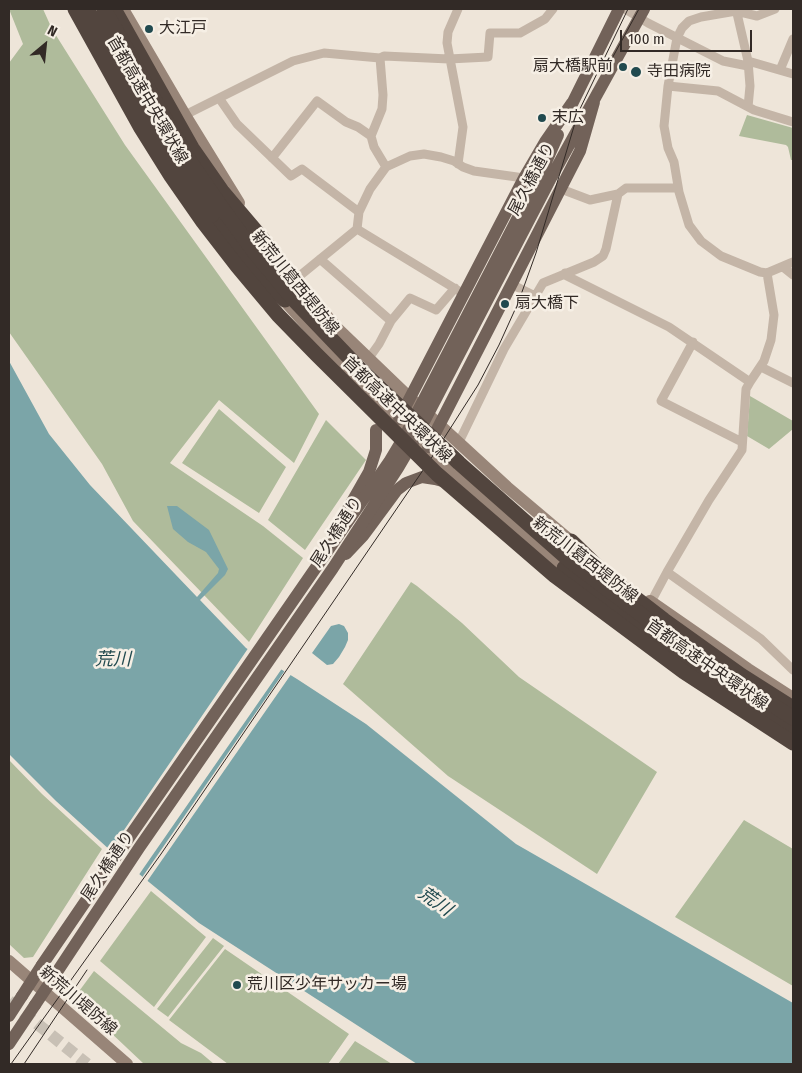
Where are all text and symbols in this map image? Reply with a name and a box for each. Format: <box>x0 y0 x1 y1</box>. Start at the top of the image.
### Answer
place label: 大江戸 <box>159 19 207 39</box>
north arrow <box>20 20 70 70</box>
scale bar <box>622 20 754 52</box>
text: N <box>45 22 60 41</box>
marker: 大江戸 <box>143 23 155 35</box>
text: 100 m <box>628 30 665 48</box>
street label: 首都高速中央環状線 <box>103 33 191 167</box>
place label: 扇大橋駅前 <box>533 57 613 77</box>
marker: 扇大橋駅前 <box>617 61 629 73</box>
place label: 寺田病院 <box>647 62 711 82</box>
marker: 寺田病院 <box>629 65 643 79</box>
place label: 末広 <box>552 108 584 128</box>
marker: 末広 <box>536 112 548 124</box>
street label: 尾久橋通り <box>505 139 559 219</box>
street label: 新荒川葛西堤防線 <box>247 227 343 339</box>
place label: 扇大橋下 <box>515 294 579 314</box>
marker: 扇大橋下 <box>499 298 511 310</box>
street label: 首都高速中央環状線 <box>339 353 455 467</box>
street label: 尾久橋通り <box>307 493 367 571</box>
street label: 新荒川葛西堤防線 <box>529 513 641 607</box>
street label: 首都高速中央環状線 <box>643 616 771 714</box>
water label: 荒川 <box>95 649 131 671</box>
street label: 尾久橋通り <box>78 827 138 905</box>
water label: 荒川 <box>414 883 456 921</box>
street label: 新荒川堤防線 <box>35 962 121 1040</box>
place label: 荒川区少年サッカー場 <box>247 975 407 995</box>
marker: 荒川区少年サッカー場 <box>231 979 243 991</box>

